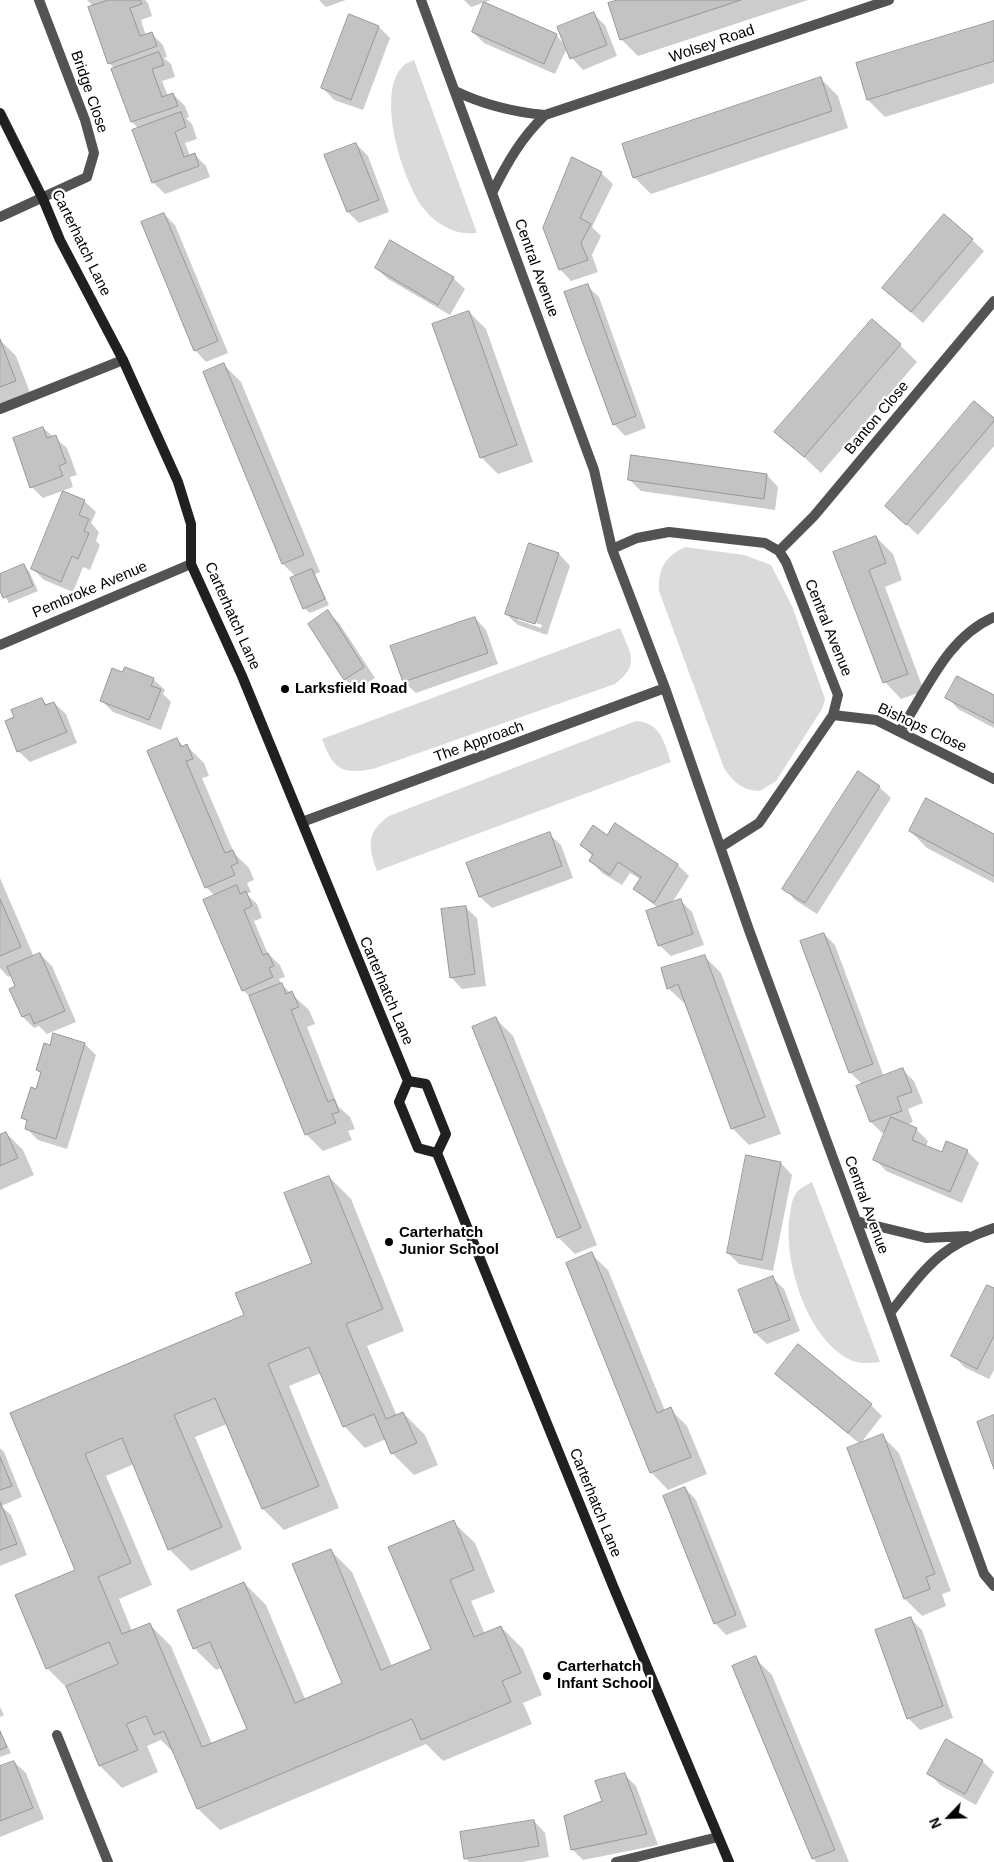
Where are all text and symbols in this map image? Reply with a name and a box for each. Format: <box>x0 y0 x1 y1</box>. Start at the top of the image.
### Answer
street label: Wolsey Road <box>667 21 757 67</box>
street label: Bridge Close <box>67 48 111 136</box>
street label: Carterhatch Lane <box>48 187 114 299</box>
street label: Central Avenue <box>510 216 562 320</box>
street label: Banton Close <box>841 378 913 458</box>
street label: Pembroke Avenue <box>30 558 150 622</box>
street label: Carterhatch Lane <box>200 559 264 673</box>
street label: Central Avenue <box>800 577 856 679</box>
place label: Larksfield Road <box>295 680 408 698</box>
marker: Larksfield Road <box>279 683 291 695</box>
street label: Bishops Close <box>875 700 969 756</box>
street label: The Approach <box>432 717 526 767</box>
street label: Carterhatch Lane <box>355 934 417 1048</box>
street label: Central Avenue <box>840 1153 892 1257</box>
place label: Carterhatch Junior School <box>399 1224 499 1259</box>
marker: Carterhatch Junior School <box>383 1236 395 1248</box>
street label: Carterhatch Lane <box>565 1446 625 1560</box>
place label: Carterhatch Infant School <box>557 1658 652 1693</box>
marker: Carterhatch Infant School <box>541 1670 553 1682</box>
north arrow <box>924 1792 974 1842</box>
text: N <box>926 1815 945 1831</box>

